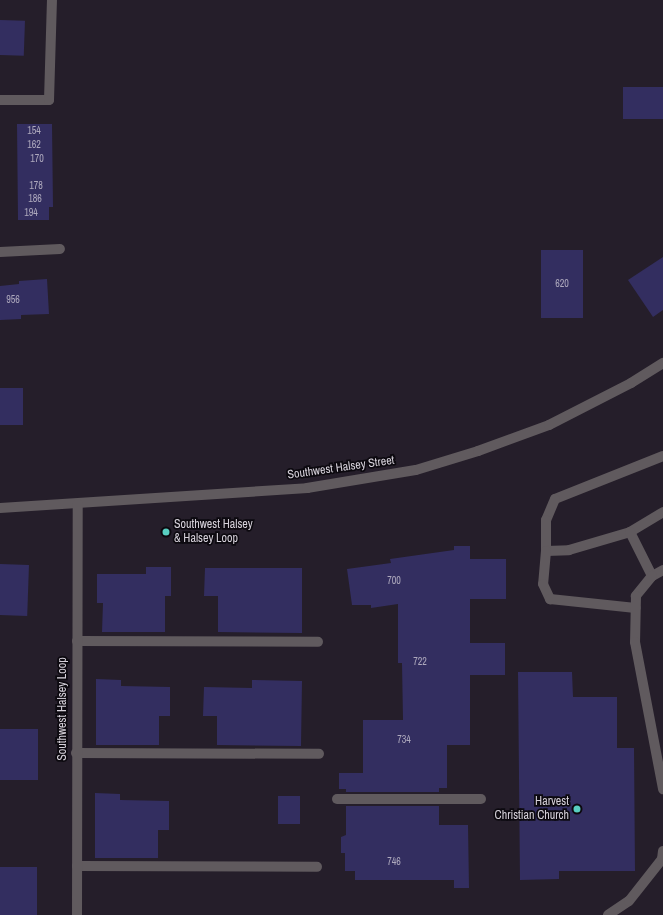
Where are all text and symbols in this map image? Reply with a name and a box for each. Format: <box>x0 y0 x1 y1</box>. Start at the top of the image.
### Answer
house number: 154 <box>27 125 41 137</box>
house number: 162 <box>27 139 41 151</box>
house number: 170 <box>30 153 44 165</box>
house number: 178 <box>29 180 43 192</box>
house number: 186 <box>28 193 42 205</box>
house number: 194 <box>24 207 38 219</box>
house number: 620 <box>555 278 569 290</box>
house number: 956 <box>6 294 20 306</box>
street label: Southwest Halsey Street <box>287 453 395 483</box>
place label: Southwest Halsey & Halsey Loop <box>174 518 253 546</box>
marker: Southwest Halsey & Halsey Loop <box>161 527 171 537</box>
house number: 700 <box>387 575 401 587</box>
house number: 722 <box>413 656 427 668</box>
street label: Southwest Halsey Loop <box>56 657 70 761</box>
house number: 734 <box>397 734 411 746</box>
place label: Harvest Christian Church <box>495 795 569 823</box>
marker: Harvest Christian Church <box>572 804 582 814</box>
house number: 746 <box>387 856 401 868</box>

